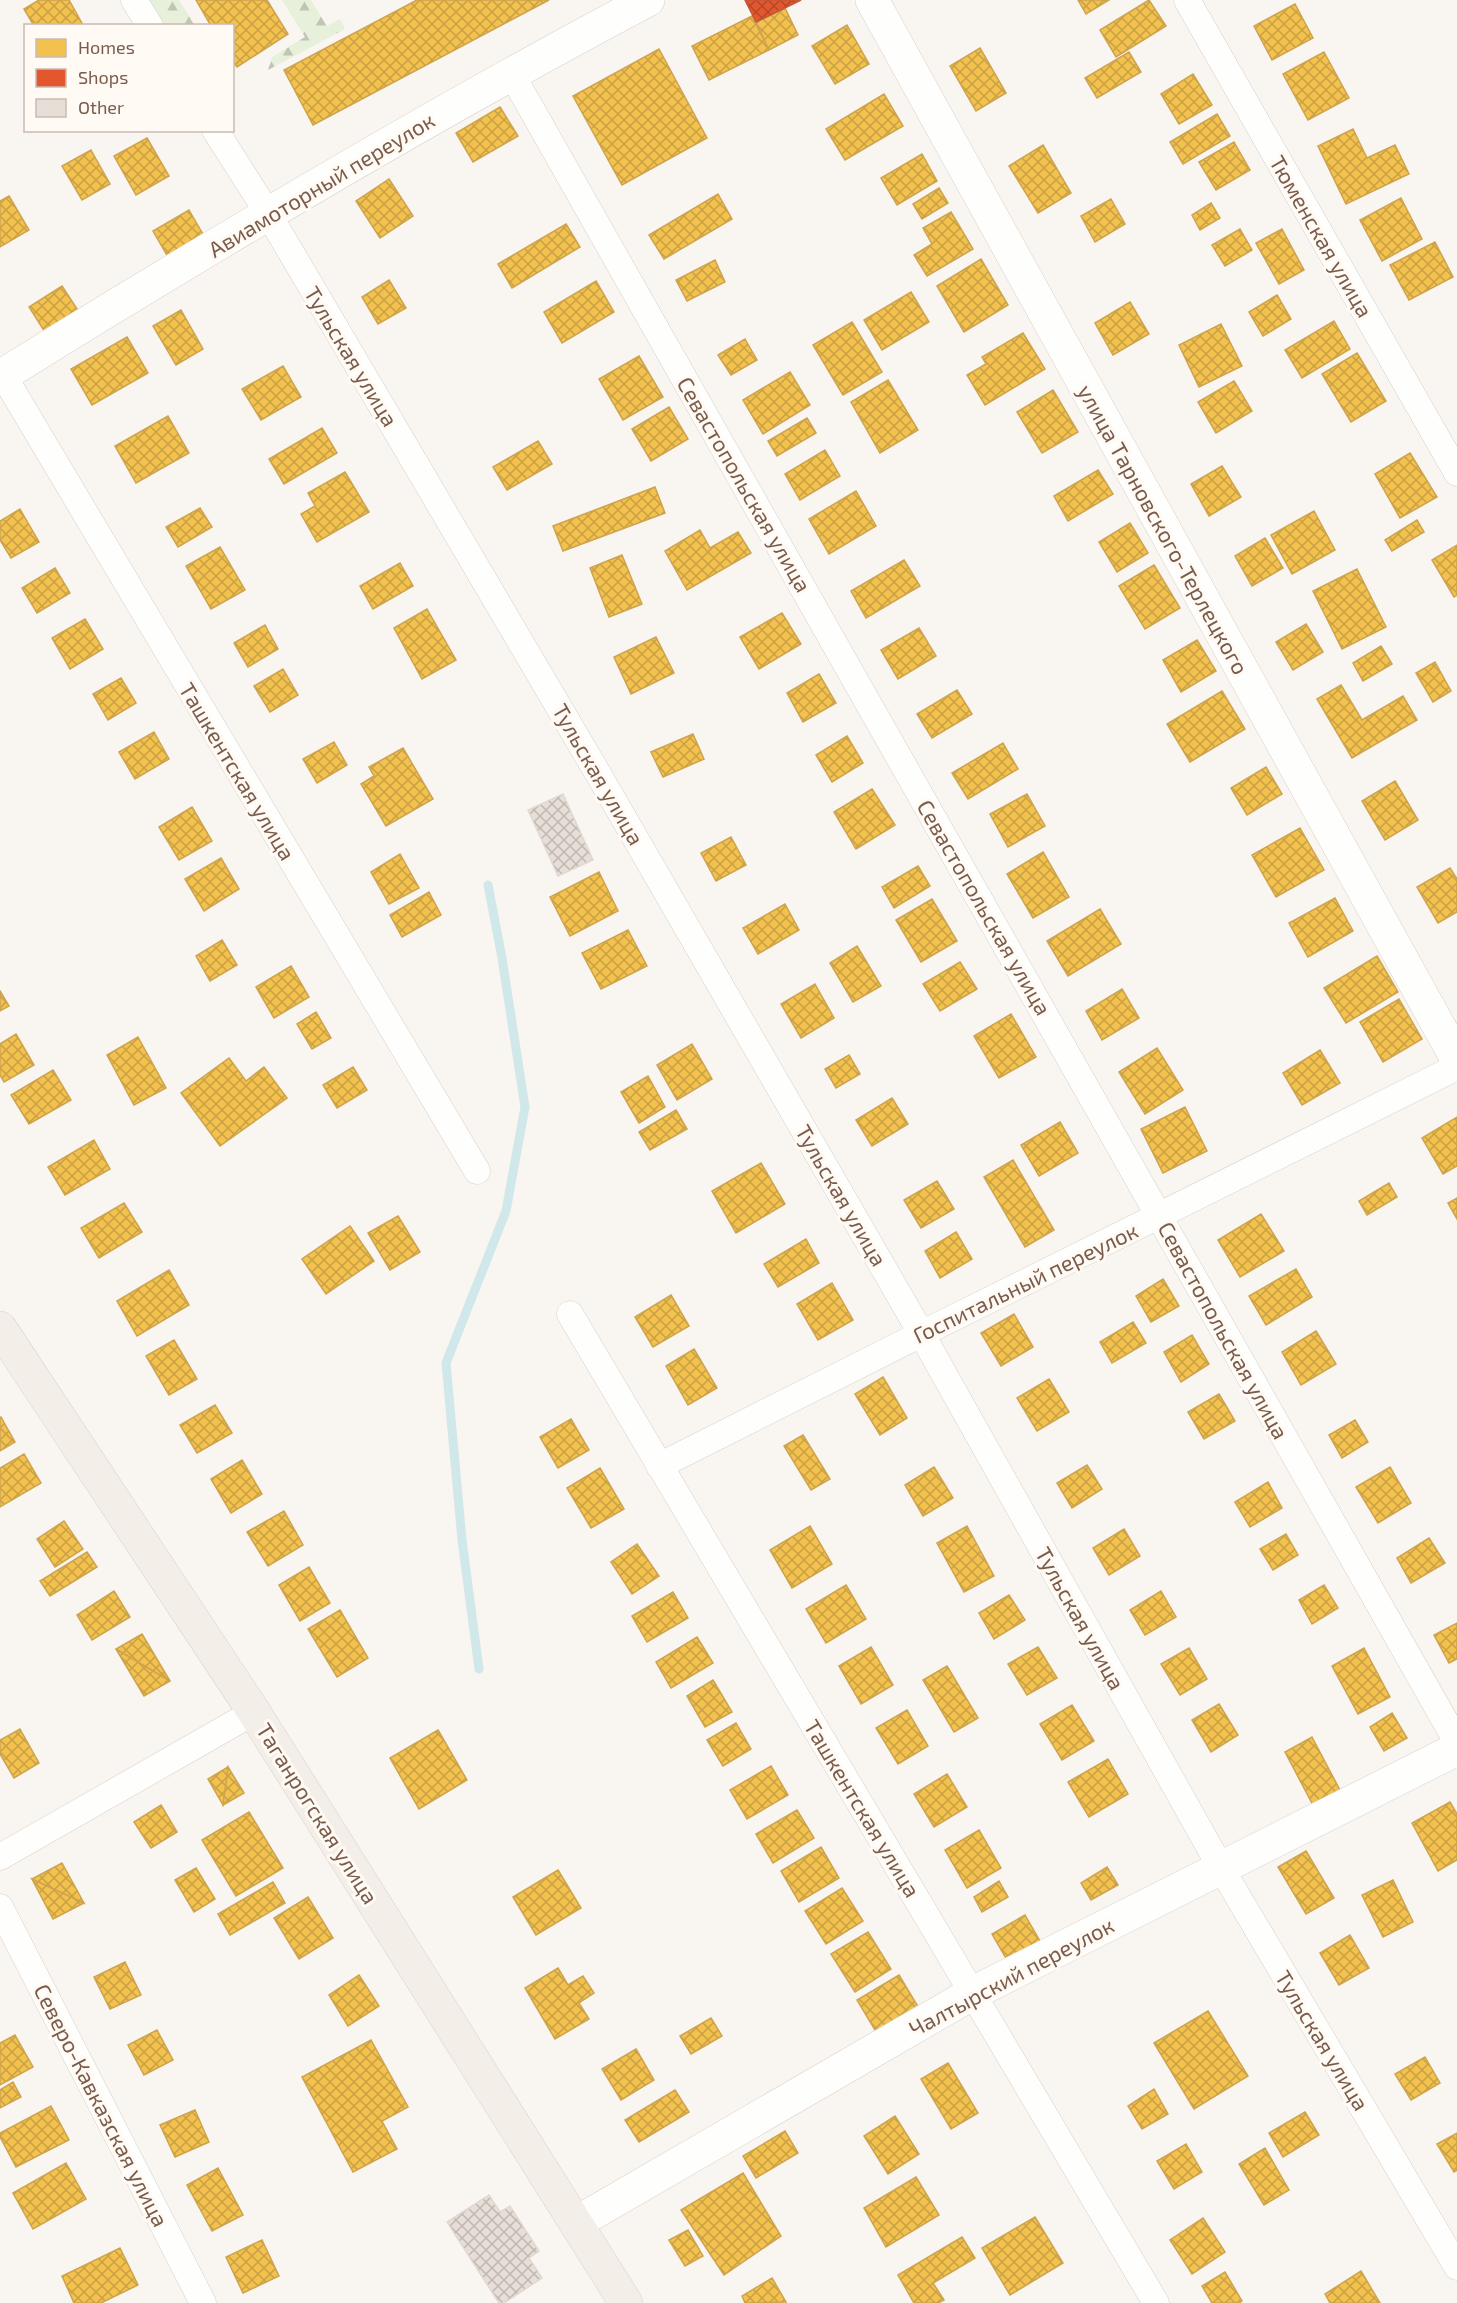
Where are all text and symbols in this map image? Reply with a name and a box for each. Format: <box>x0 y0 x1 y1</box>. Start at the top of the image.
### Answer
legend <box>24 24 234 132</box>
text: Homes <box>78 36 135 58</box>
text: Shops <box>78 66 128 88</box>
text: Other <box>78 96 124 118</box>
street label: Авиамоторный переулок <box>203 106 439 263</box>
street label: Тюменская улица <box>1264 150 1379 322</box>
street label: Тульская улица <box>299 281 404 431</box>
street label: Севастопольская улица <box>672 372 817 597</box>
street label: улица Тарновского-Терлецкого <box>1072 380 1255 679</box>
street label: Ташкентская улица <box>174 677 301 865</box>
street label: Тульская улица <box>547 699 650 850</box>
street label: Севастопольская улица <box>912 795 1057 1020</box>
street label: Тульская улица <box>790 1120 893 1271</box>
street label: Госпитальный переулок <box>908 1216 1142 1349</box>
street label: Севастопольская улица <box>1153 1217 1295 1444</box>
street label: Тульская улица <box>1030 1542 1131 1694</box>
street label: Ташкентская улица <box>799 1714 926 1902</box>
street label: Таганрогская улица <box>251 1718 384 1909</box>
street label: Чалтырский переулок <box>904 1911 1118 2042</box>
street label: Тульская улица <box>1270 1965 1375 2115</box>
street label: Северо-Кавказская улица <box>28 1979 175 2231</box>

